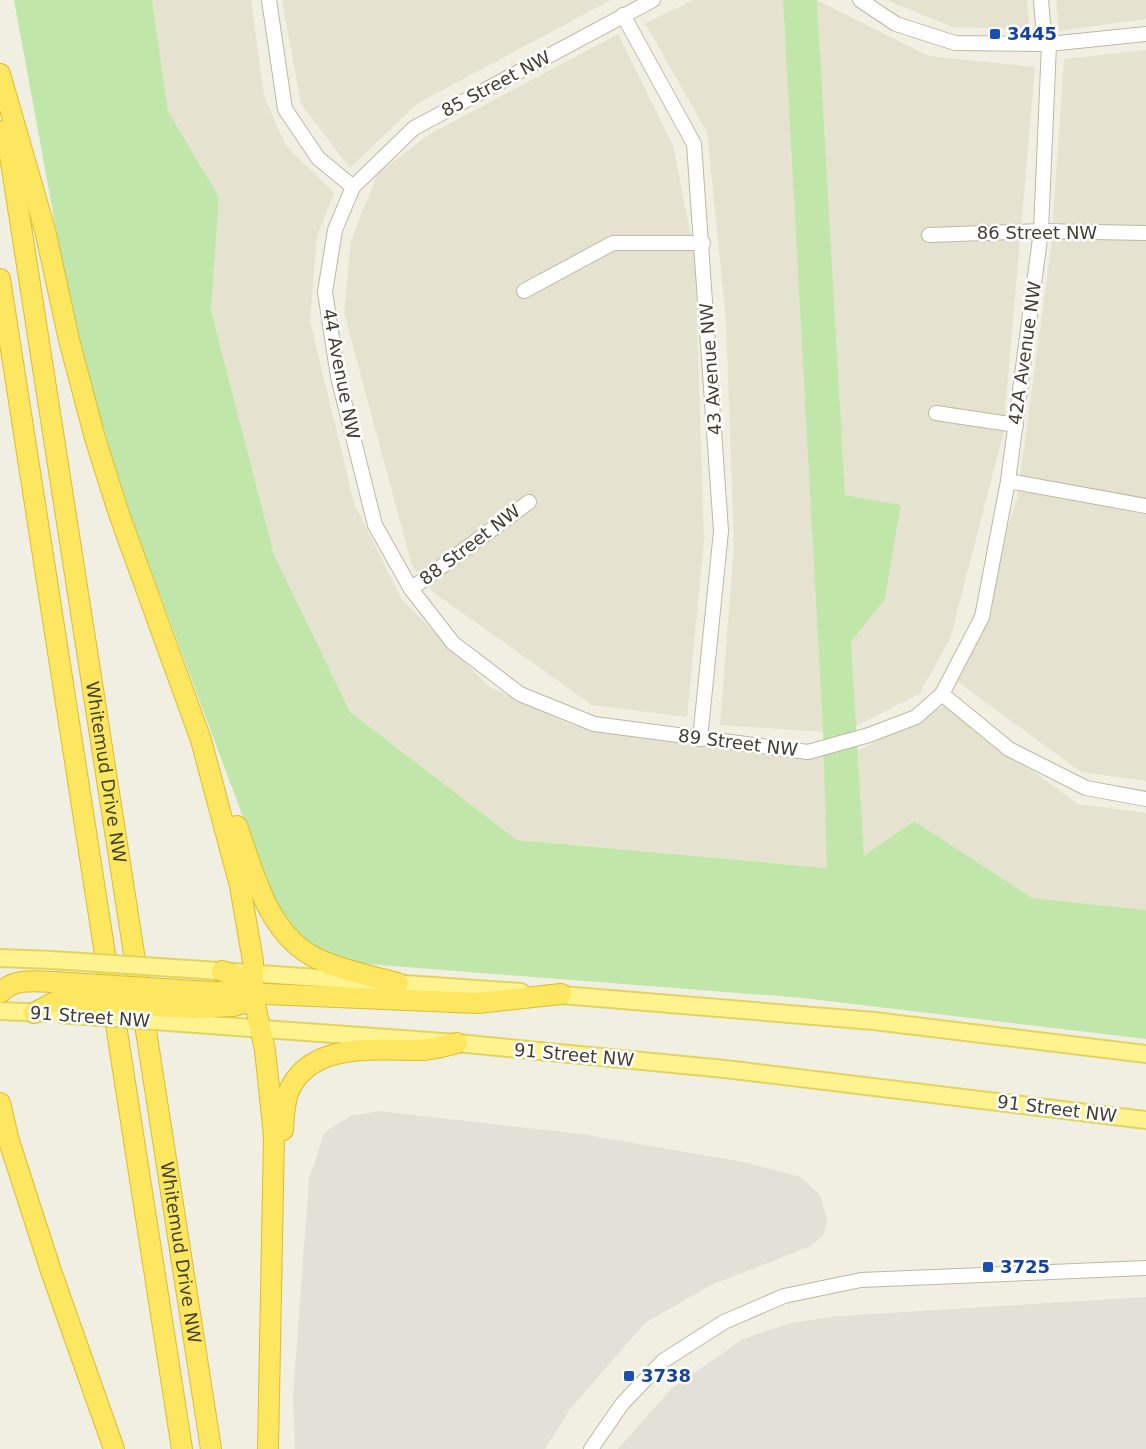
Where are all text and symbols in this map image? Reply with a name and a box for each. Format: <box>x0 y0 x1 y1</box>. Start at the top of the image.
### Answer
place label: 3445 <box>1007 23 1057 44</box>
marker: 3445 <box>988 27 1002 41</box>
street label: 85 Street NW <box>438 46 554 121</box>
street label: 86 Street NW <box>977 222 1097 243</box>
street label: 42A Avenue NW <box>1004 280 1045 426</box>
street label: 43 Avenue NW <box>695 302 726 436</box>
street label: 44 Avenue NW <box>319 307 364 441</box>
street label: 88 Street NW <box>415 500 524 589</box>
street label: Whitemud Drive NW <box>82 680 131 865</box>
street label: 89 Street NW <box>677 725 799 760</box>
street label: 91 Street NW <box>29 1002 151 1031</box>
street label: 91 Street NW <box>513 1039 635 1070</box>
street label: 91 Street NW <box>996 1091 1118 1126</box>
street label: Whitemud Drive NW <box>156 1160 205 1345</box>
place label: 3725 <box>1000 1256 1050 1277</box>
marker: 3725 <box>981 1260 995 1274</box>
place label: 3738 <box>641 1365 691 1386</box>
marker: 3738 <box>622 1369 636 1383</box>

